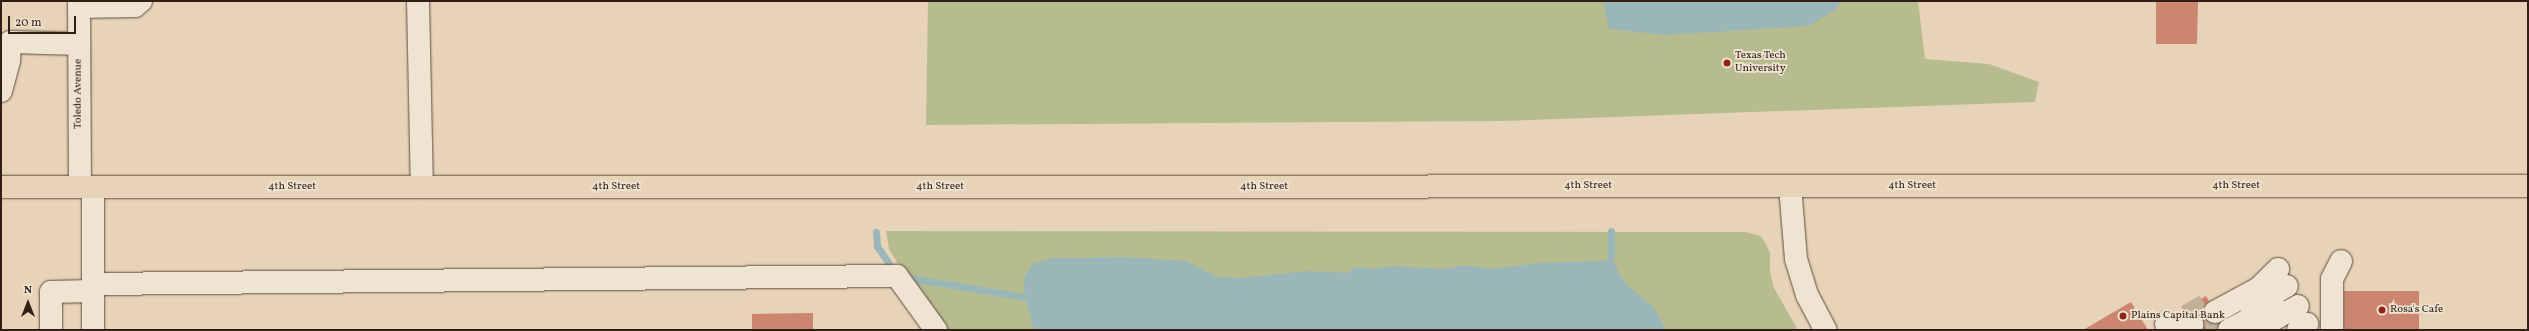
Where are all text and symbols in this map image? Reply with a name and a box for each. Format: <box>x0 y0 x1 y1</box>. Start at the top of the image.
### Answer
scale bar <box>10 8 78 34</box>
text: 20 m <box>15 15 42 31</box>
place label: Texas Tech University <box>1735 50 1786 76</box>
marker: Texas Tech University <box>1722 58 1732 68</box>
street label: Toledo Avenue <box>72 59 86 129</box>
street label: 4th Street <box>1564 179 1612 193</box>
street label: 4th Street <box>1888 179 1936 193</box>
street label: 4th Street <box>2212 179 2260 193</box>
street label: 4th Street <box>268 180 316 194</box>
street label: 4th Street <box>592 180 640 194</box>
street label: 4th Street <box>916 180 964 194</box>
street label: 4th Street <box>1240 180 1288 194</box>
north arrow <box>8 283 48 323</box>
text: N <box>24 283 32 298</box>
place label: Rosa's Cafe <box>2390 303 2443 317</box>
marker: Rosa's Cafe <box>2377 305 2387 315</box>
place label: Plains Capital Bank <box>2131 309 2225 323</box>
marker: Plains Capital Bank <box>2118 311 2128 321</box>

